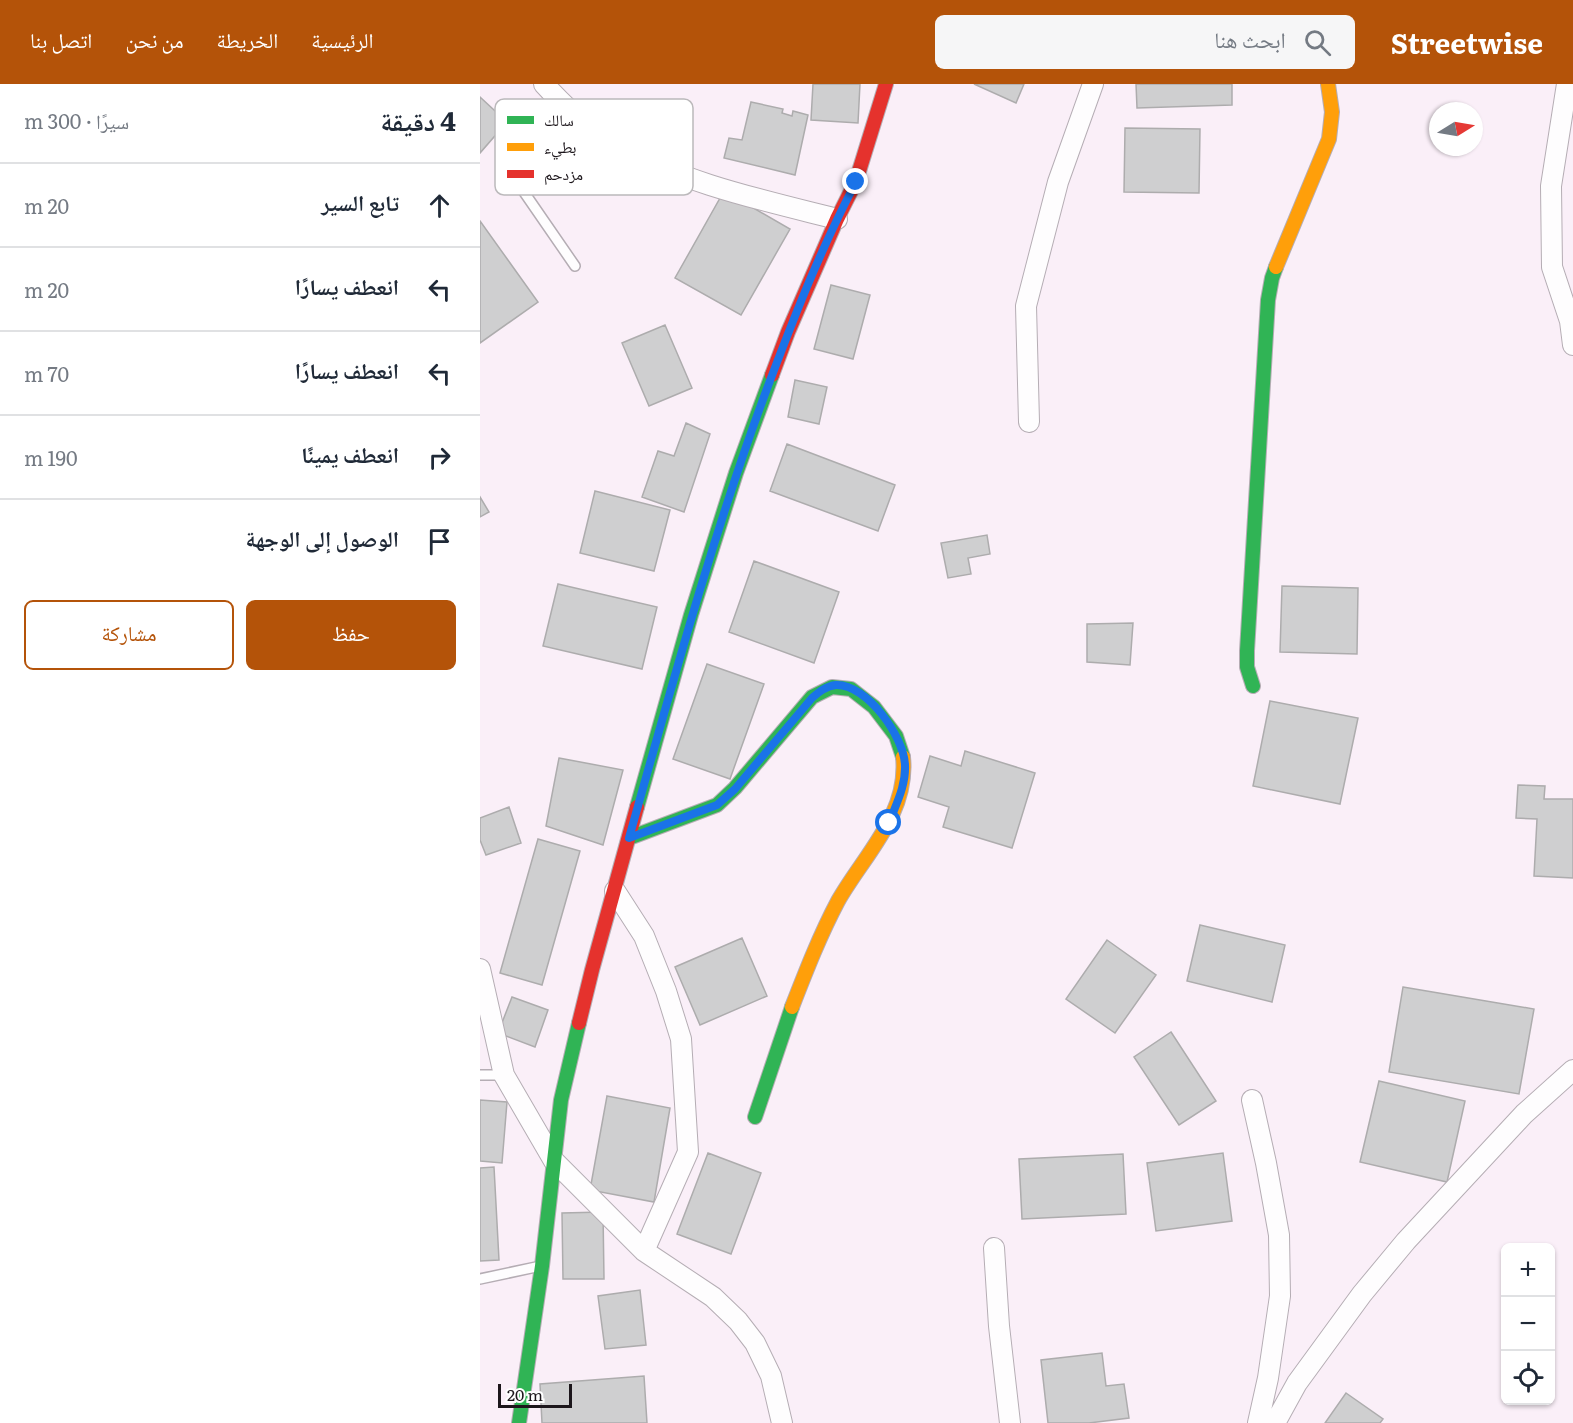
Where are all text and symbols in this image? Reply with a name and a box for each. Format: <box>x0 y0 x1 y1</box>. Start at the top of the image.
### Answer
search box <box>935 15 1355 69</box>
text: Streetwise <box>1391 21 1543 63</box>
text: ابحث هنا <box>1214 22 1286 55</box>
text: اتصل بنا <box>30 23 92 54</box>
text: من نحن <box>125 23 183 54</box>
text: الخريطة <box>216 23 278 54</box>
text: الرئيسية <box>311 23 374 54</box>
icon: search <box>1301 26 1334 59</box>
legend <box>495 99 693 195</box>
text: 4 دقيقة <box>381 100 456 139</box>
north arrow <box>1429 102 1483 156</box>
text: سيرًا · 300 m <box>24 105 129 135</box>
text: سالك <box>544 107 574 131</box>
text: بطيء <box>544 134 576 160</box>
text: مزدحم <box>544 161 583 185</box>
route end <box>842 168 868 194</box>
text: تابع السير <box>321 185 399 218</box>
icon: ahead <box>423 189 456 222</box>
text: 20 m <box>24 190 69 220</box>
text: انعطف يسارًا <box>295 269 399 302</box>
icon: left <box>423 273 456 306</box>
text: 20 m <box>24 274 69 304</box>
text: انعطف يسارًا <box>295 353 399 386</box>
icon: left <box>423 357 456 390</box>
text: 70 m <box>24 358 69 388</box>
text: انعطف يمينًا <box>301 437 399 470</box>
icon: right <box>423 441 456 474</box>
text: 190 m <box>24 442 78 472</box>
text: الوصول إلى الوجهة <box>246 521 399 554</box>
icon: arrive <box>423 525 456 558</box>
button: مشاركة <box>24 600 234 670</box>
button: حفظ <box>246 600 456 670</box>
route start <box>875 809 901 835</box>
map controls <box>1501 1243 1555 1405</box>
button: + <box>1501 1243 1555 1297</box>
button: − <box>1501 1297 1555 1351</box>
button: locate <box>1501 1351 1555 1405</box>
scale bar <box>498 1381 572 1408</box>
text: 20 m <box>507 1382 543 1406</box>

